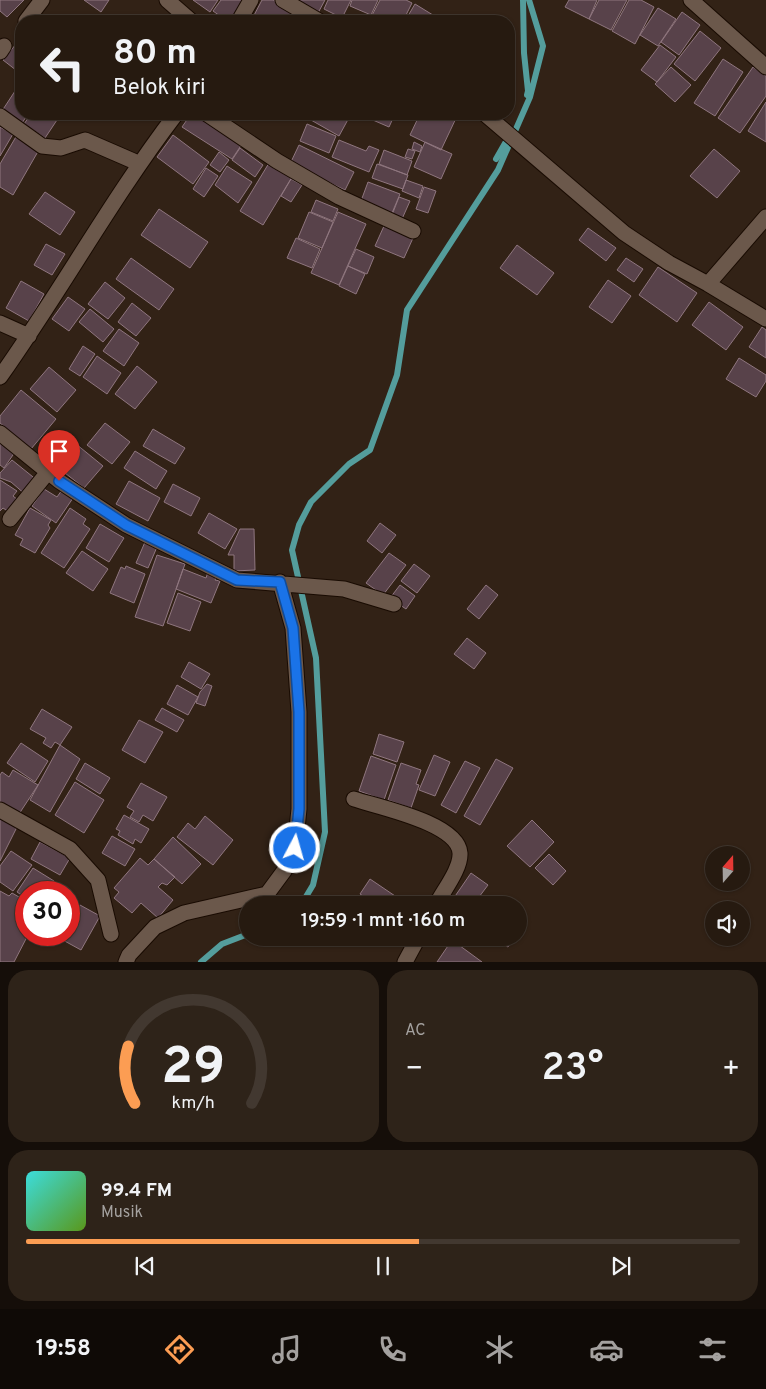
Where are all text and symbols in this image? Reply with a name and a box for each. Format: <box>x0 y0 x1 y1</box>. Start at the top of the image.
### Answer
text: 80 m <box>113 32 197 76</box>
icon: left <box>30 35 95 100</box>
text: Belok kiri <box>113 75 206 102</box>
pin <box>38 430 80 481</box>
icon: arrive <box>45 437 73 465</box>
position arrow <box>268 821 320 873</box>
north arrow <box>705 846 750 891</box>
map controls <box>705 846 750 946</box>
speed limit sign: 30 <box>15 881 80 946</box>
button: sound <box>705 901 750 946</box>
text: 19:59 · 1 mnt · 160 m <box>301 909 465 933</box>
text: AC <box>405 1021 426 1041</box>
text: 29 <box>162 1036 225 1102</box>
text: 23° <box>542 1045 603 1094</box>
text: − <box>405 1052 423 1088</box>
text: + <box>722 1052 740 1088</box>
text: km/h <box>172 1092 215 1115</box>
text: 99.4 FM <box>101 1179 172 1203</box>
text: Musik <box>101 1203 143 1223</box>
icon: previous <box>131 1252 159 1280</box>
icon: pause <box>369 1252 397 1280</box>
icon: next <box>607 1252 635 1280</box>
icon: directions <box>162 1332 197 1367</box>
icon: music <box>269 1332 304 1367</box>
icon: phone <box>375 1332 410 1367</box>
icon: climate <box>482 1332 517 1367</box>
icon: car <box>589 1332 624 1367</box>
icon: filters <box>695 1332 730 1367</box>
text: 19:58 <box>36 1336 91 1363</box>

